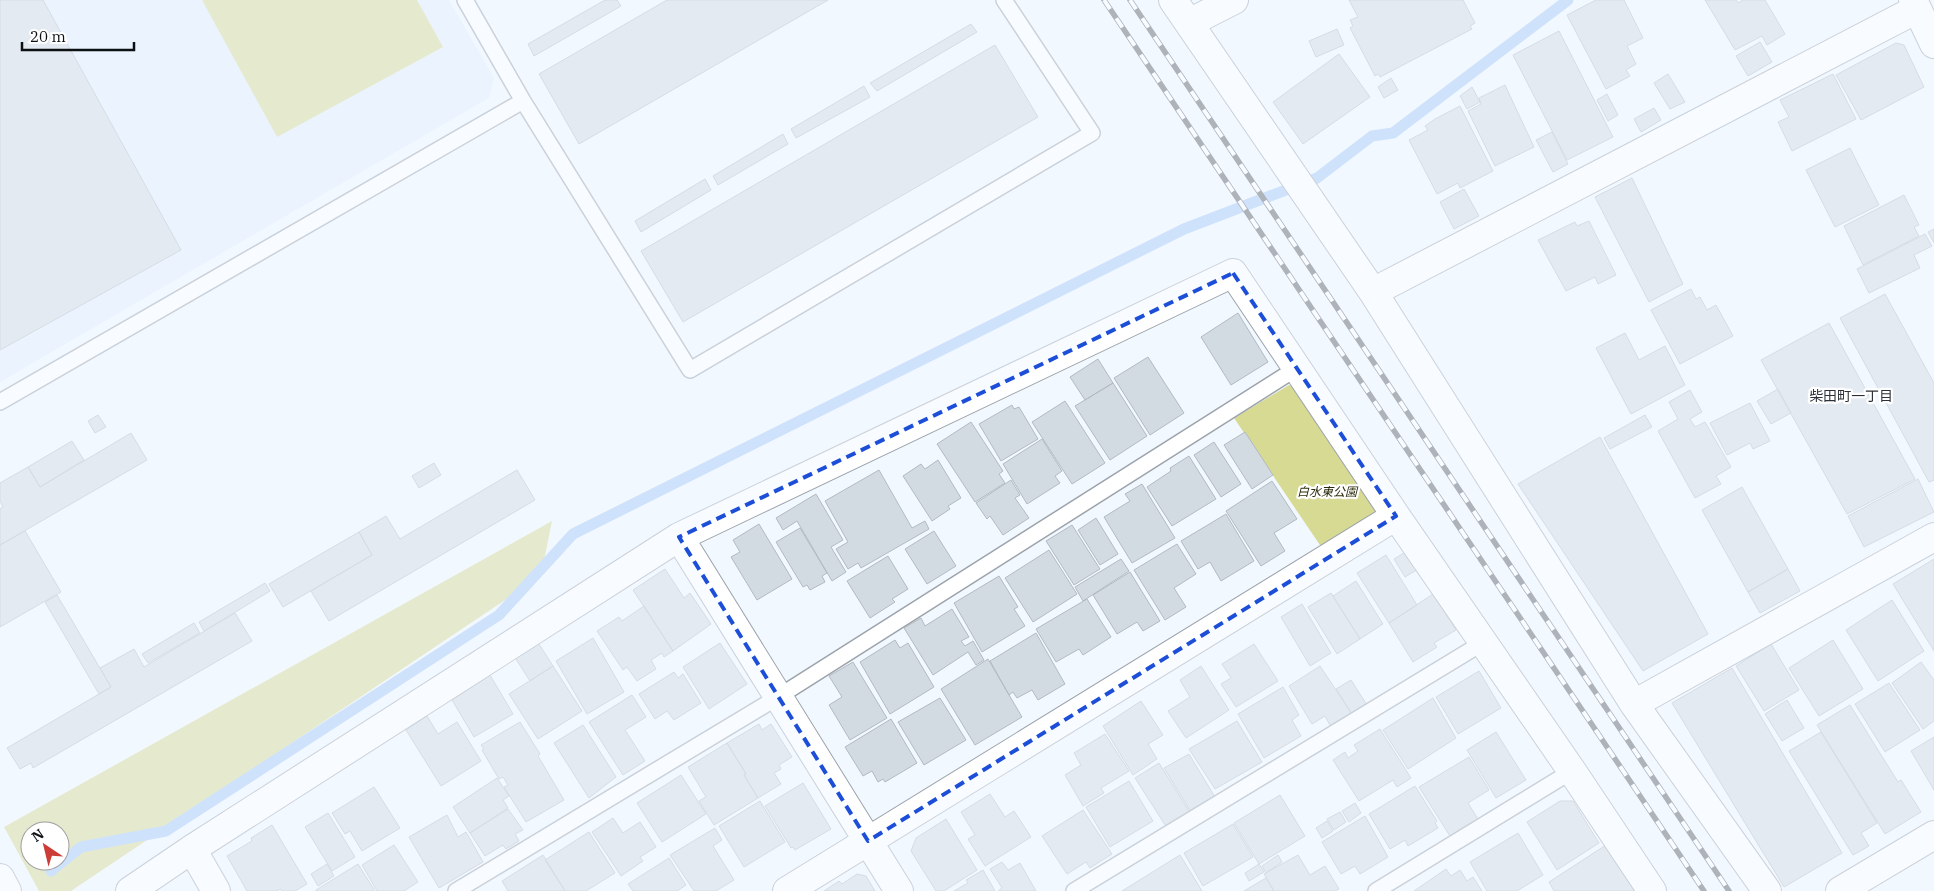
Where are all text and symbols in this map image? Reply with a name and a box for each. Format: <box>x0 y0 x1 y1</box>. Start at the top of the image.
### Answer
scale bar <box>22 20 135 52</box>
text: 20 m <box>30 27 66 46</box>
district label: 柴田町一丁目 <box>1809 387 1893 405</box>
park label: 白水東公園 <box>1297 484 1359 499</box>
north arrow <box>20 821 70 871</box>
text: N <box>28 825 47 846</box>

